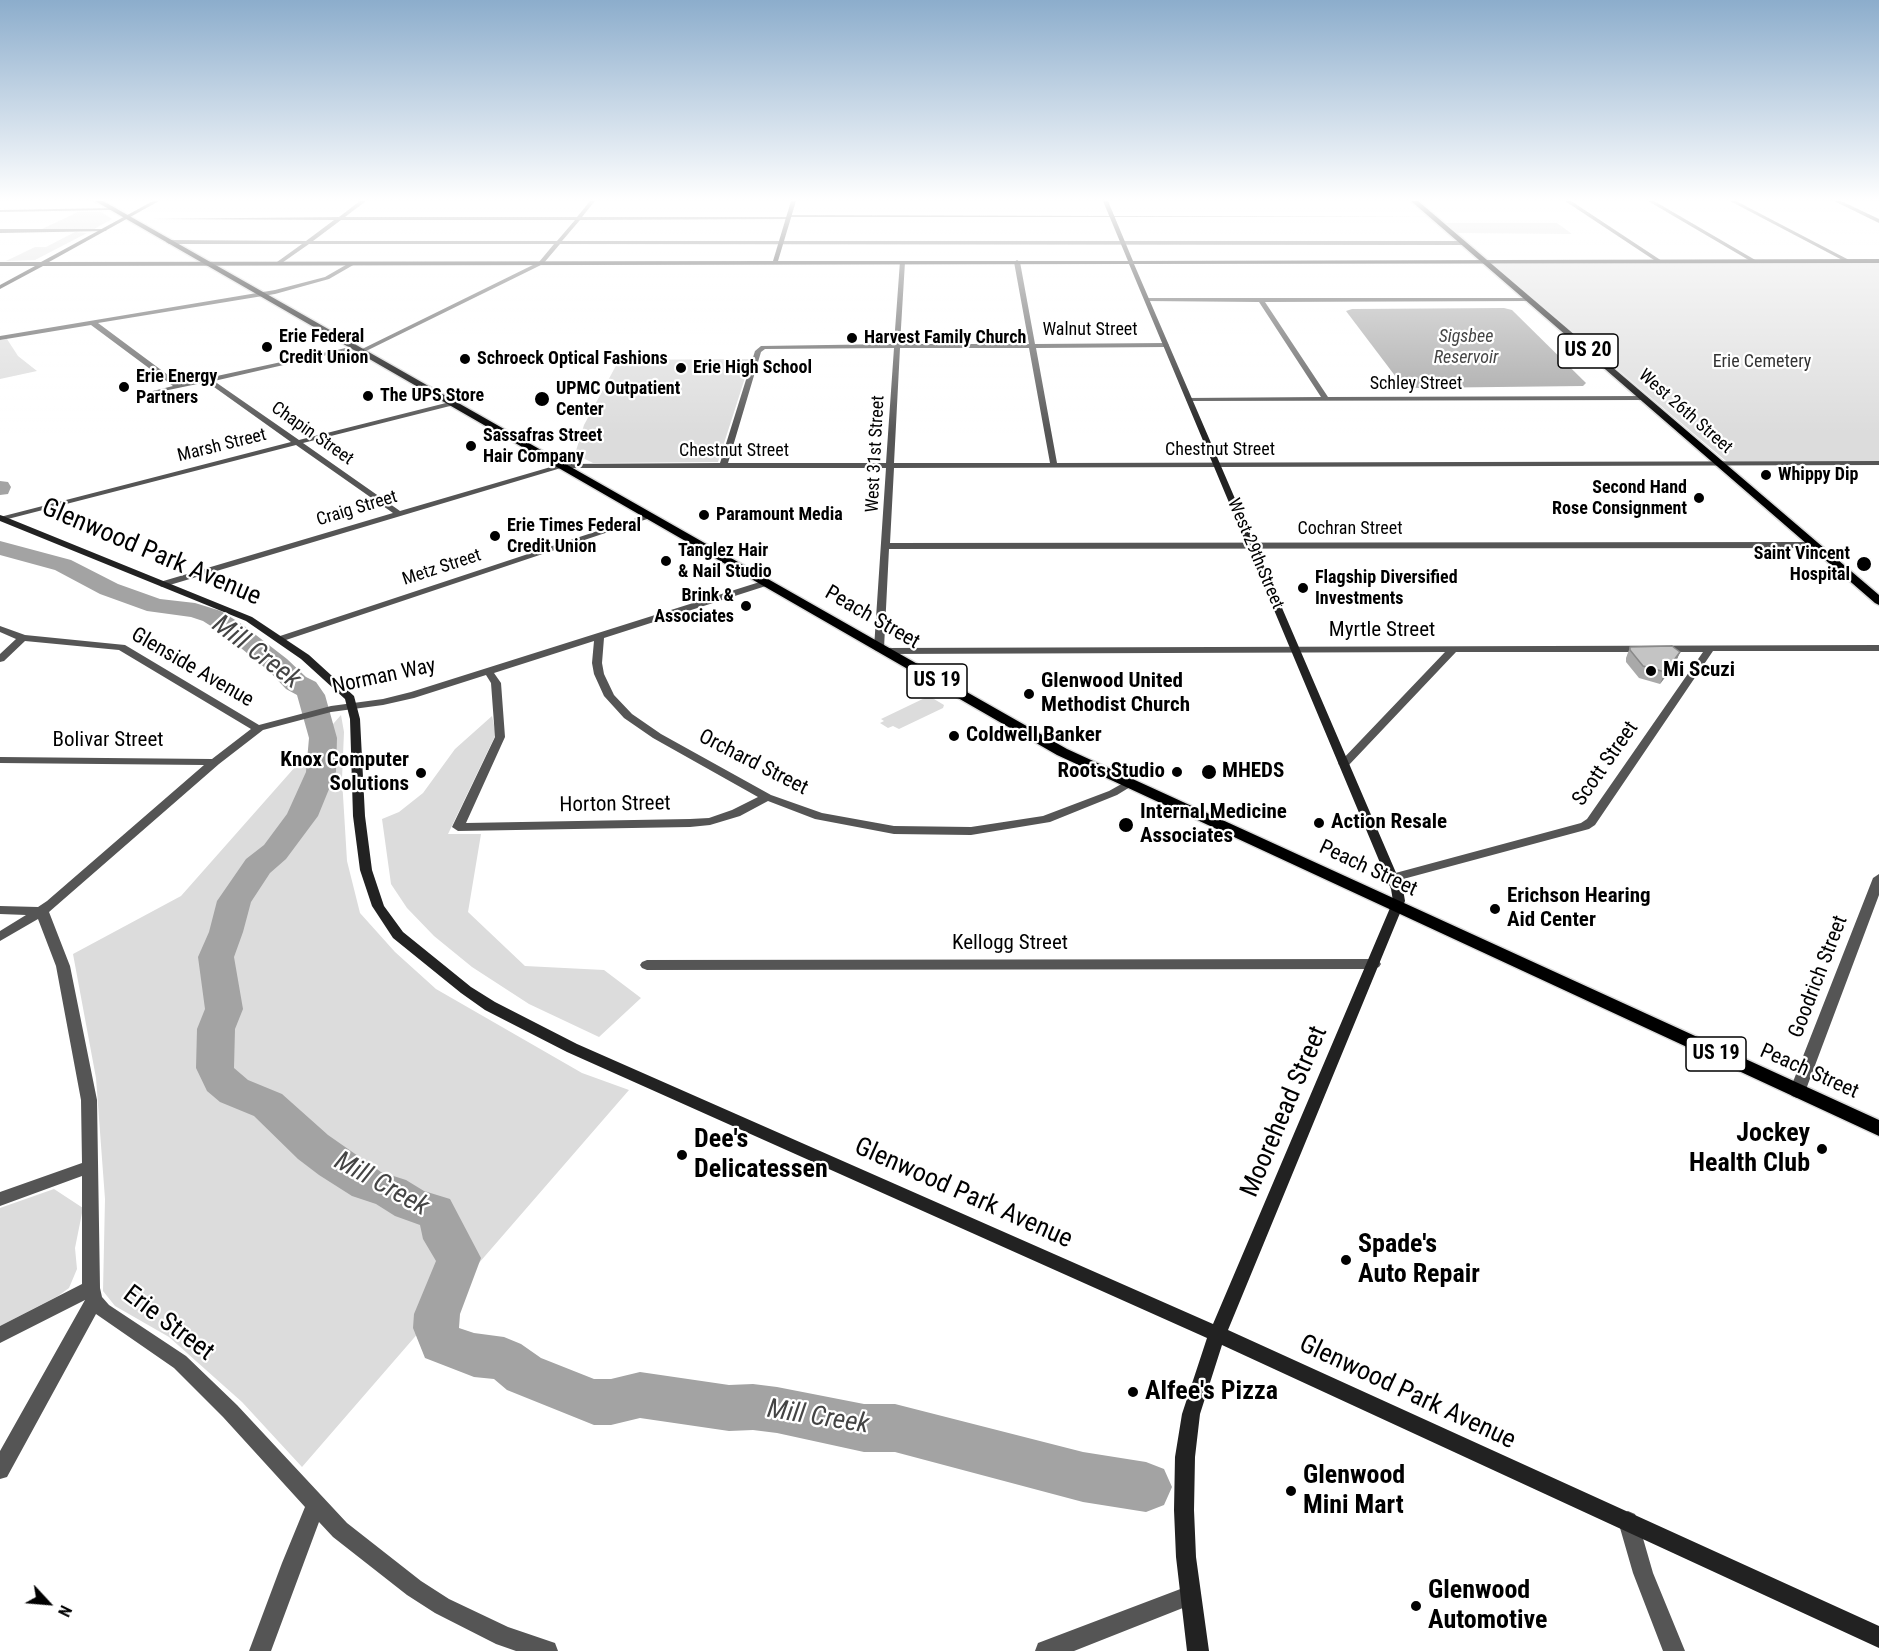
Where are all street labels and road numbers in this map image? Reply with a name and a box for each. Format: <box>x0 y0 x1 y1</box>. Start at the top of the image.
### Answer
street label: Walnut Street <box>1042 319 1138 341</box>
road number: US 20 <box>1558 334 1618 368</box>
street label: West 26th Street <box>1634 365 1736 459</box>
street label: Schley Street <box>1370 373 1462 395</box>
street label: West 31st Street <box>862 395 890 513</box>
street label: Chapin Street <box>267 398 357 470</box>
street label: Marsh Street <box>175 425 269 467</box>
street label: Chestnut Street <box>1165 439 1275 461</box>
street label: Chestnut Street <box>679 440 789 462</box>
street label: Craig Street <box>314 486 400 532</box>
street label: Glenwood Park Avenue <box>37 493 265 613</box>
street label: West 29th Street <box>1222 496 1288 612</box>
street label: Cochran Street <box>1297 518 1403 540</box>
street label: Metz Street <box>400 545 484 591</box>
street label: Peach Street <box>820 581 924 655</box>
street label: Myrtle Street <box>1329 618 1435 644</box>
street label: Glenside Avenue <box>126 623 258 713</box>
street label: Norman Way <box>330 654 438 700</box>
road number: US 19 <box>907 664 967 698</box>
street label: Scott Street <box>1568 717 1644 811</box>
street label: Orchard Street <box>694 725 812 801</box>
street label: Bolivar Street <box>53 728 163 754</box>
street label: Horton Street <box>559 791 671 819</box>
street label: Peach Street <box>1315 835 1421 903</box>
street label: Goodrich Street <box>1784 912 1854 1042</box>
street label: Kellogg Street <box>952 931 1068 957</box>
street label: Moorehead Street <box>1235 1022 1335 1202</box>
road number: US 19 <box>1686 1037 1746 1071</box>
street label: Peach Street <box>1756 1039 1862 1105</box>
street label: Glenwood Park Avenue <box>849 1132 1077 1256</box>
street label: Erie Street <box>116 1280 220 1368</box>
street label: Glenwood Park Avenue <box>1294 1329 1520 1457</box>

